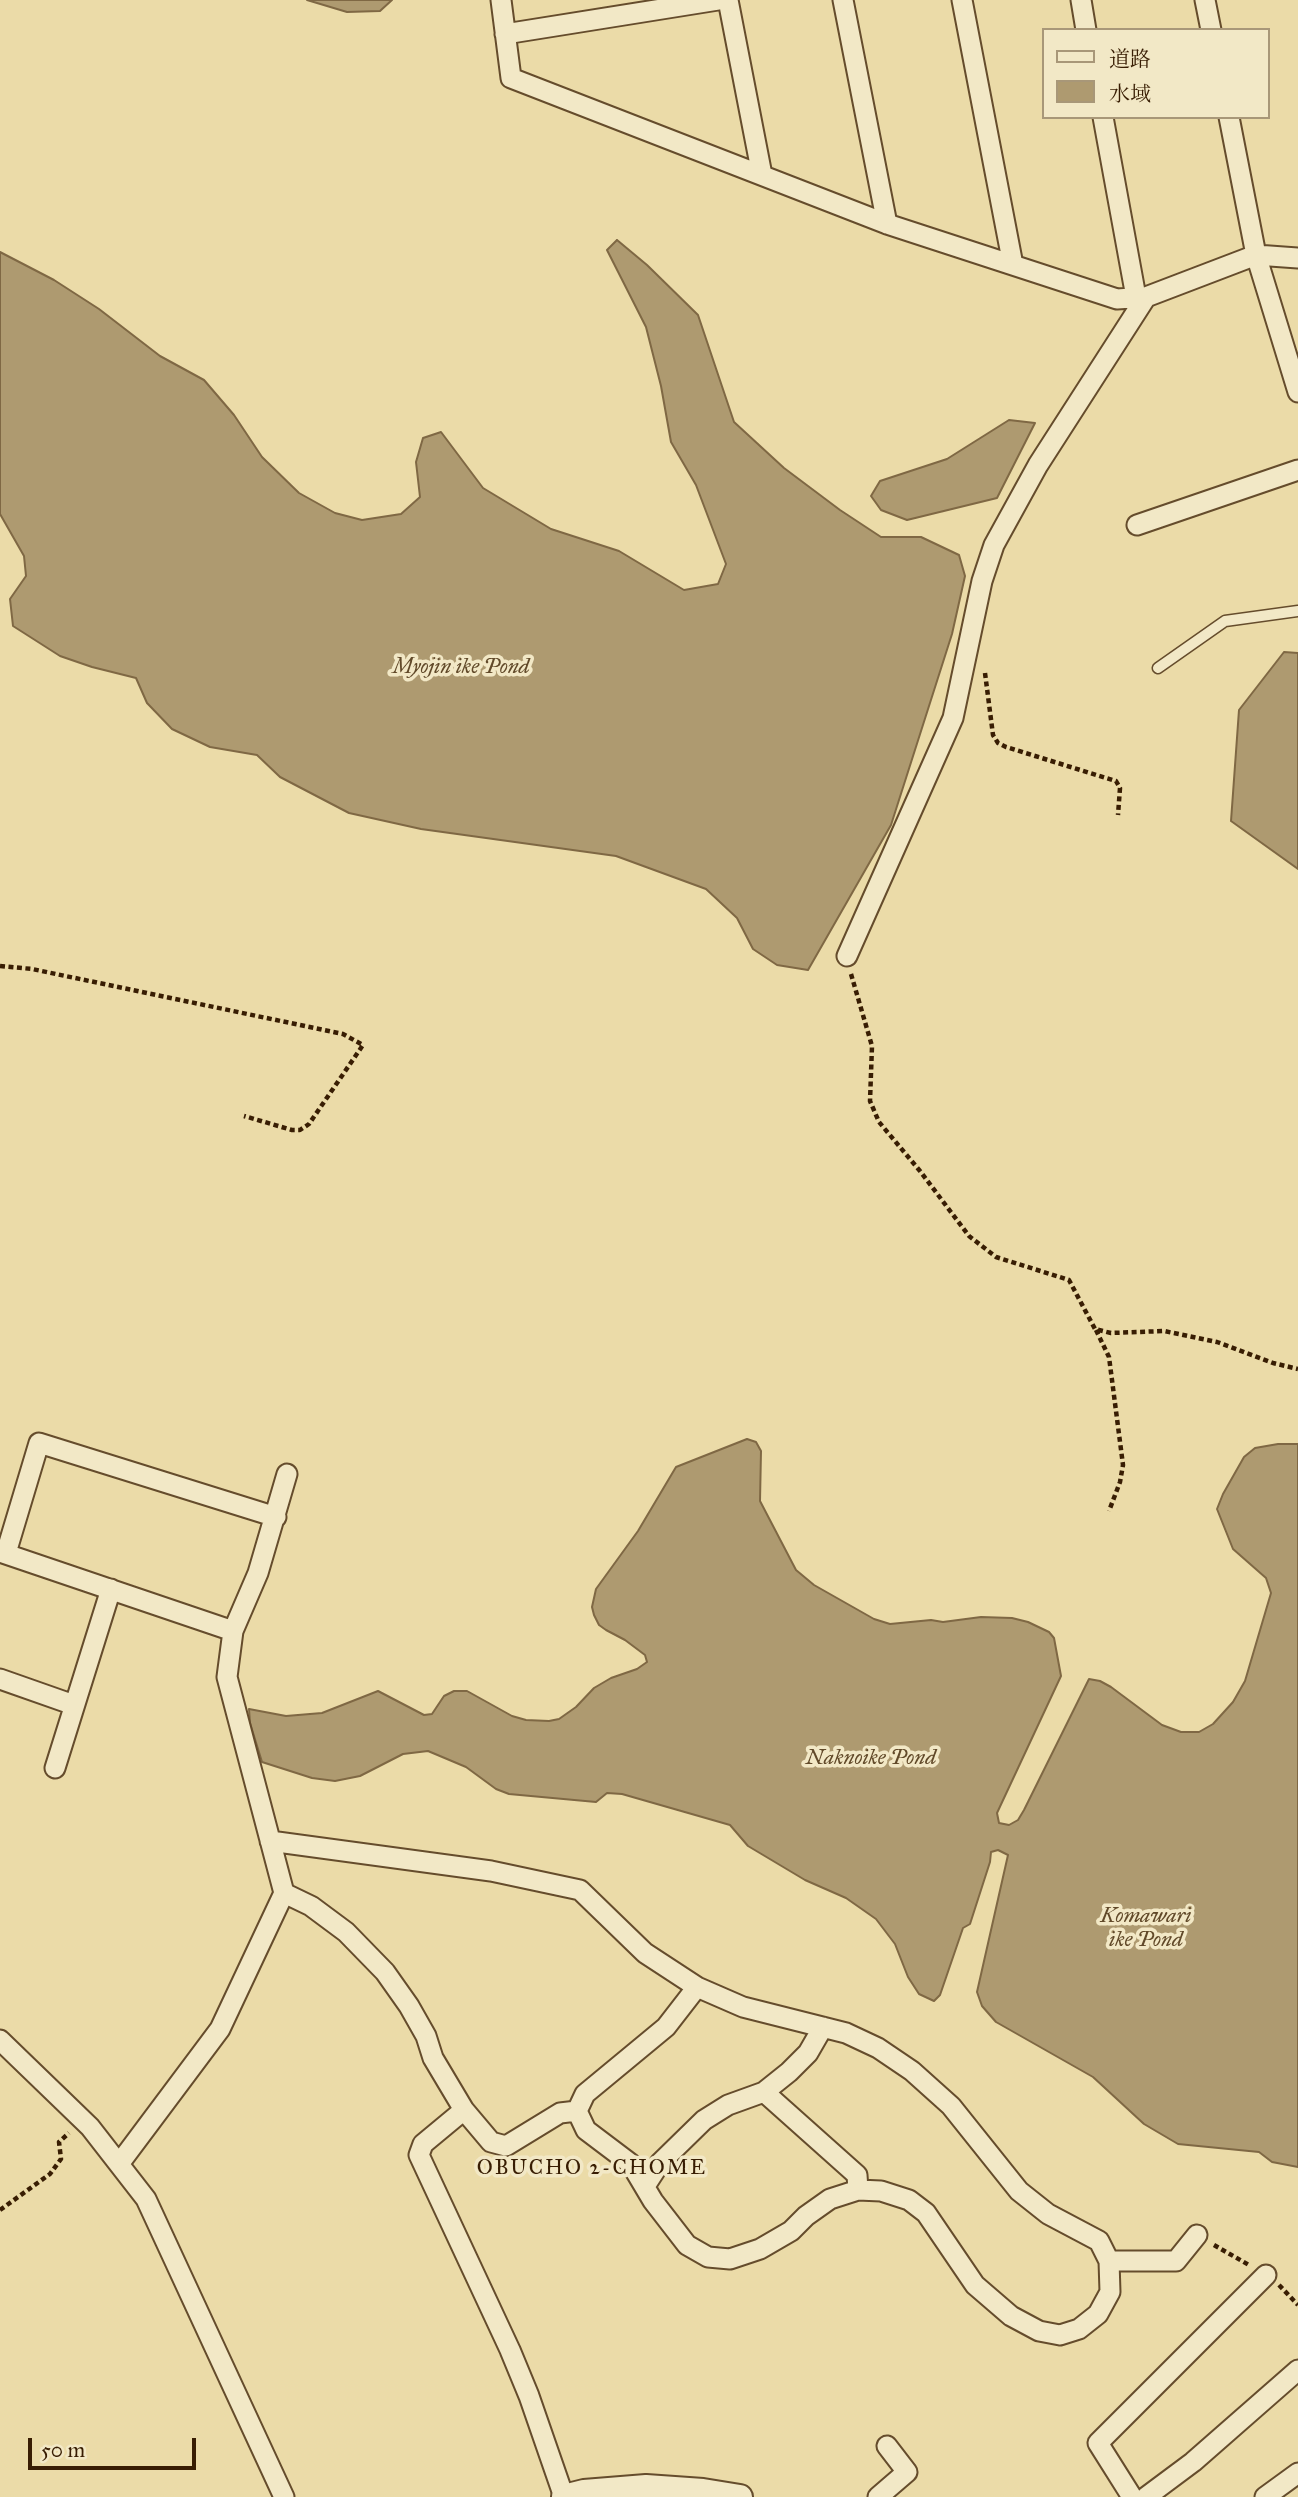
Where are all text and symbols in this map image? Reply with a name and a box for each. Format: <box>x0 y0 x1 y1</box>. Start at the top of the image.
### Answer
legend <box>1042 28 1270 119</box>
text: 道路 <box>1109 46 1151 72</box>
text: 水域 <box>1109 81 1151 107</box>
water label: Myojin ike Pond <box>392 655 530 681</box>
water label: Naknoike Pond <box>806 1746 936 1772</box>
water label: Komawari ike Pond <box>1101 1904 1191 1954</box>
district label: OBUCHO 2-CHOME <box>479 2156 705 2182</box>
scale bar <box>32 2424 200 2468</box>
text: 50 m <box>41 2437 85 2463</box>

